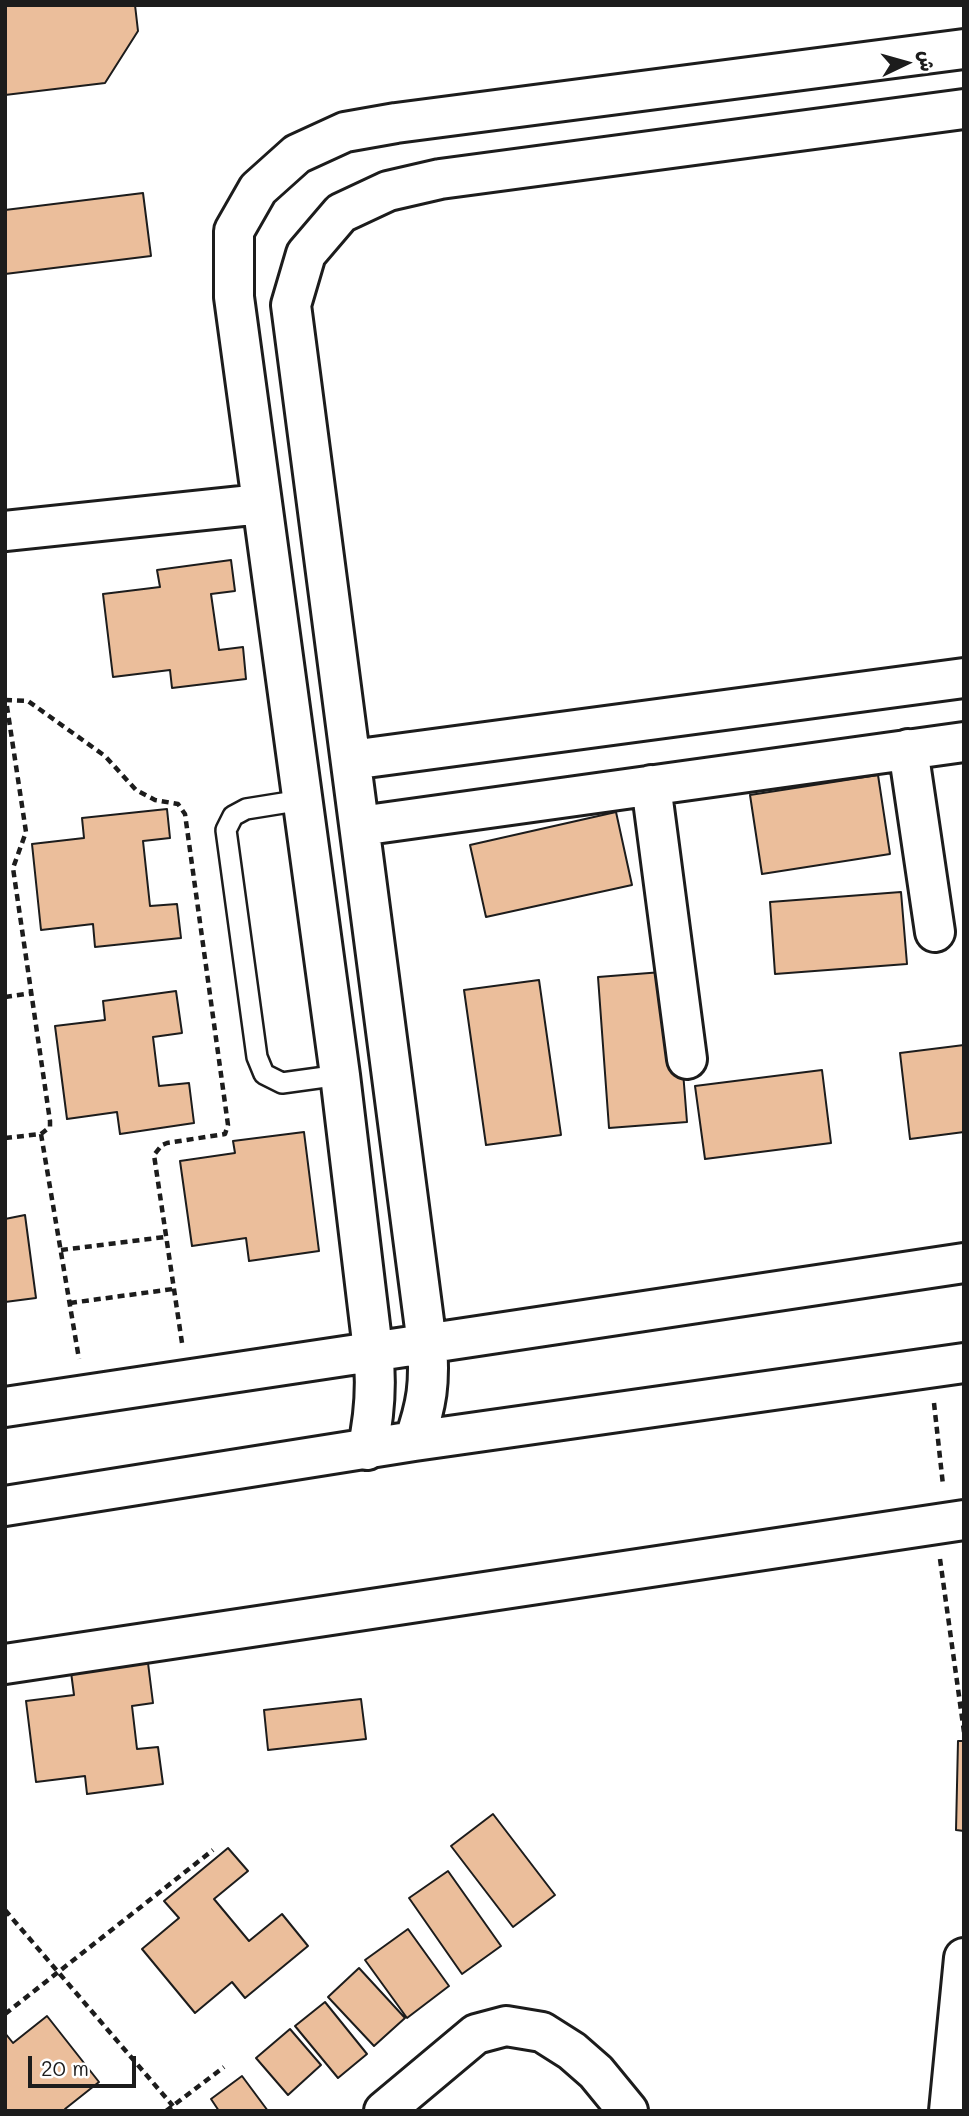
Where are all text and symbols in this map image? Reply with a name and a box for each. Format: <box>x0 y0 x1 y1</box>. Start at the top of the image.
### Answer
north arrow <box>871 28 941 98</box>
text: ش <box>914 50 941 73</box>
scale bar <box>32 2042 140 2086</box>
text: 20 m <box>41 2054 89 2081</box>

